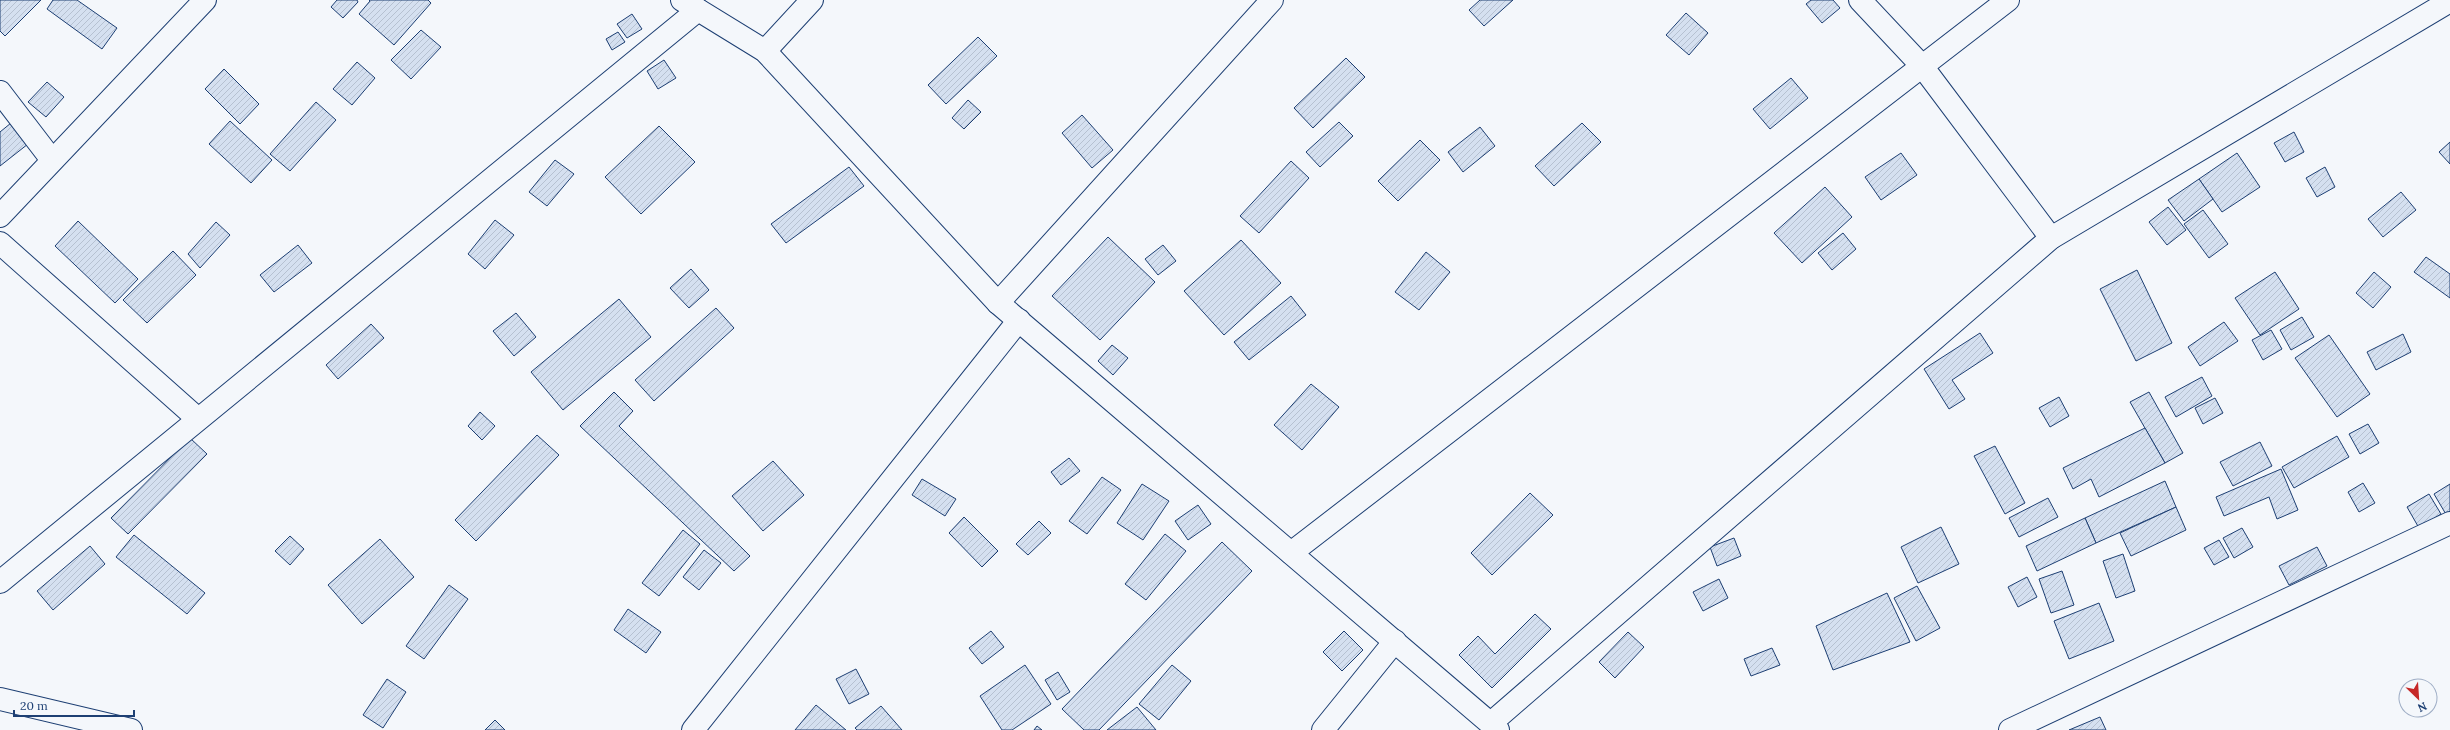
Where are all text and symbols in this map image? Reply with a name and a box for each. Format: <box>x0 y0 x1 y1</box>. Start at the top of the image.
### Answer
north arrow <box>2398 678 2438 718</box>
scale bar <box>14 692 134 718</box>
text: 20 m <box>20 698 48 713</box>
text: N <box>2415 699 2429 715</box>

